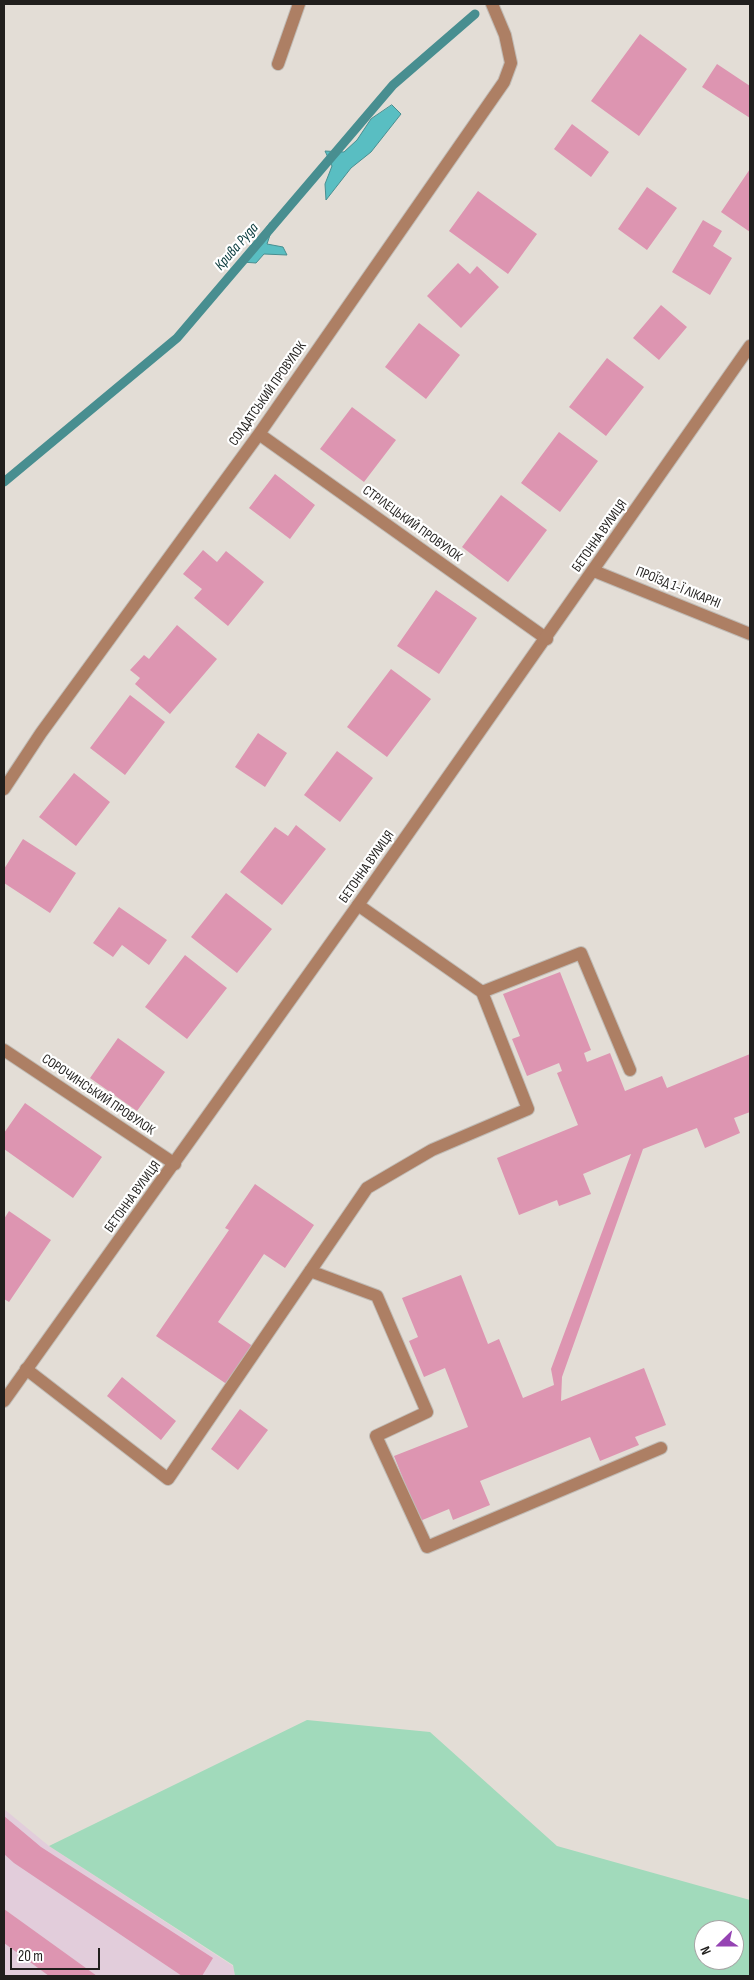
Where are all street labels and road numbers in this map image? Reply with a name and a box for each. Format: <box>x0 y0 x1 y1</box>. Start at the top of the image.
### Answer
street label: СОЛДАТСЬКИЙ ПРОВУЛОК <box>226 339 310 449</box>
street label: СТРІЛЕЦЬКИЙ ПРОВУЛОК <box>359 482 465 566</box>
street label: БЕТОННА ВУЛИЦЯ <box>569 497 631 575</box>
street label: ПРОЇЗД 1-Ї ЛІКАРНІ <box>633 563 723 613</box>
street label: БЕТОННА ВУЛИЦЯ <box>336 828 398 906</box>
street label: СОРОЧИНСЬКИЙ ПРОВУЛОК <box>38 1051 158 1139</box>
street label: БЕТОННА ВУЛИЦЯ <box>101 1158 165 1236</box>

